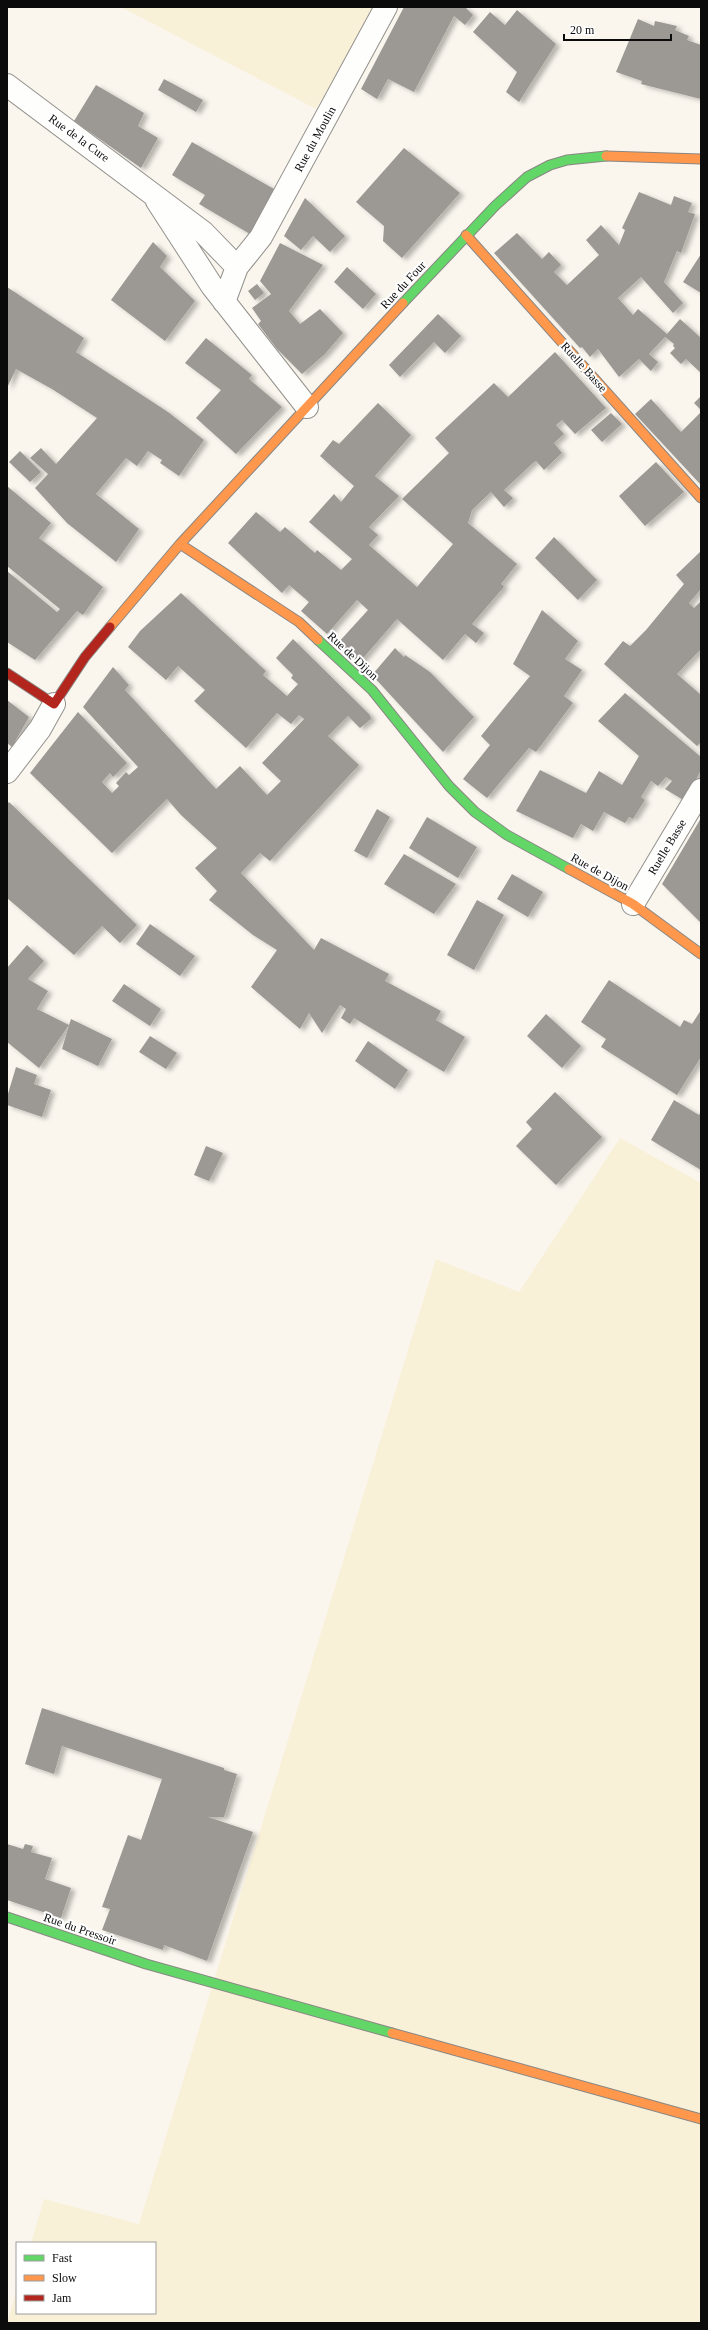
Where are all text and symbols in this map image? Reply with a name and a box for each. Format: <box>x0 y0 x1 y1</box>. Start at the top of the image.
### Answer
scale bar <box>564 16 671 42</box>
text: 20 m <box>570 23 595 37</box>
street label: Rue du Moulin <box>291 104 339 174</box>
street label: Rue de la Cure <box>46 111 112 165</box>
street label: Rue du Four <box>377 258 429 312</box>
street label: Ruelle Basse <box>558 339 610 395</box>
street label: Rue de Dijon <box>325 629 381 683</box>
street label: Ruelle Basse <box>645 817 689 877</box>
street label: Rue de Dijon <box>569 850 631 894</box>
street label: Rue du Pressoir <box>42 1910 118 1948</box>
legend <box>16 2242 156 2314</box>
text: Fast <box>52 2251 73 2265</box>
text: Slow <box>52 2271 77 2285</box>
text: Jam <box>52 2291 72 2305</box>

